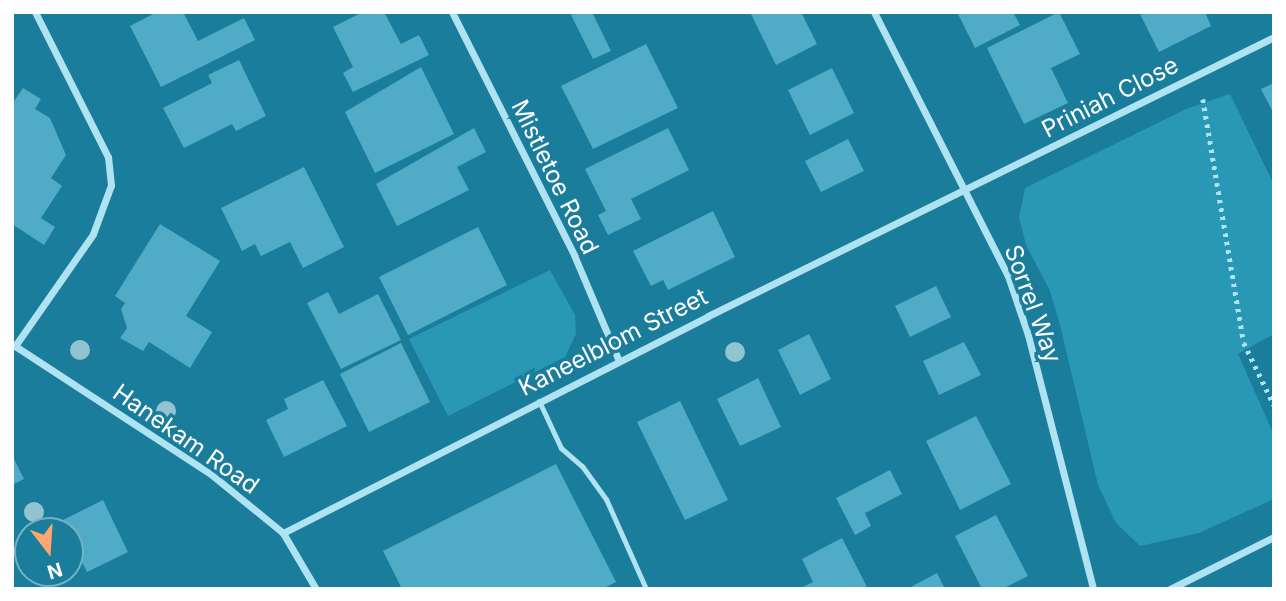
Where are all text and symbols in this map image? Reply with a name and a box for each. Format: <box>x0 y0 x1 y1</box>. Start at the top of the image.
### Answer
street label: Priniah Close <box>1037 50 1183 144</box>
street label: Mistletoe Road <box>505 95 605 259</box>
street label: Sorrel Way <box>998 241 1068 367</box>
street label: Kaneelblom Street <box>514 282 712 402</box>
street label: Hanekam Road <box>107 378 265 500</box>
north arrow <box>14 517 84 587</box>
text: N <box>44 558 65 584</box>

